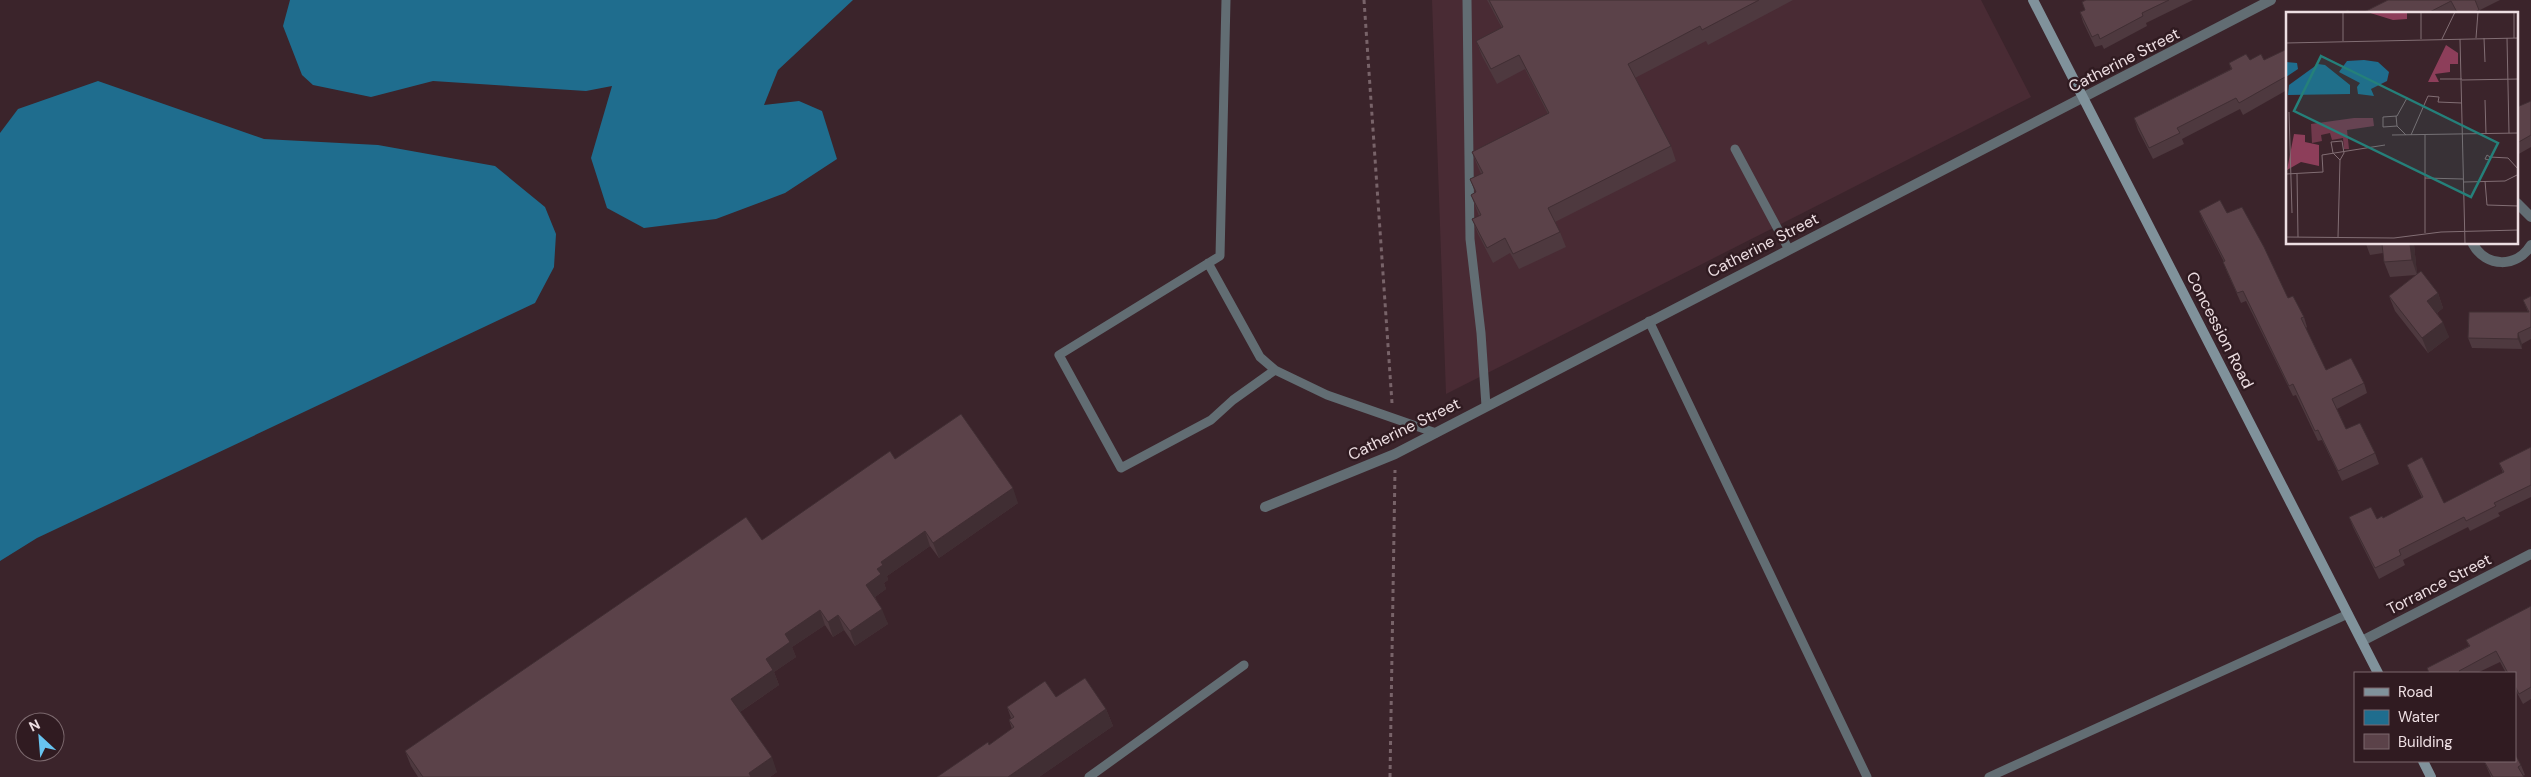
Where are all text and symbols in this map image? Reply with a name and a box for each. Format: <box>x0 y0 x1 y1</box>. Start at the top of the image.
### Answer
inset map <box>2286 12 2518 245</box>
street label: Catherine Street <box>2065 23 2183 97</box>
street label: Catherine Street <box>1704 208 1822 282</box>
street label: Concession Road <box>2181 268 2259 392</box>
street label: Catherine Street <box>1345 393 1463 465</box>
street label: Torrance Street <box>2383 549 2495 619</box>
legend <box>2354 672 2516 762</box>
text: Road <box>2398 682 2433 702</box>
text: Water <box>2398 707 2440 727</box>
north arrow <box>15 712 65 762</box>
text: N <box>26 715 43 736</box>
text: Building <box>2398 732 2453 752</box>

